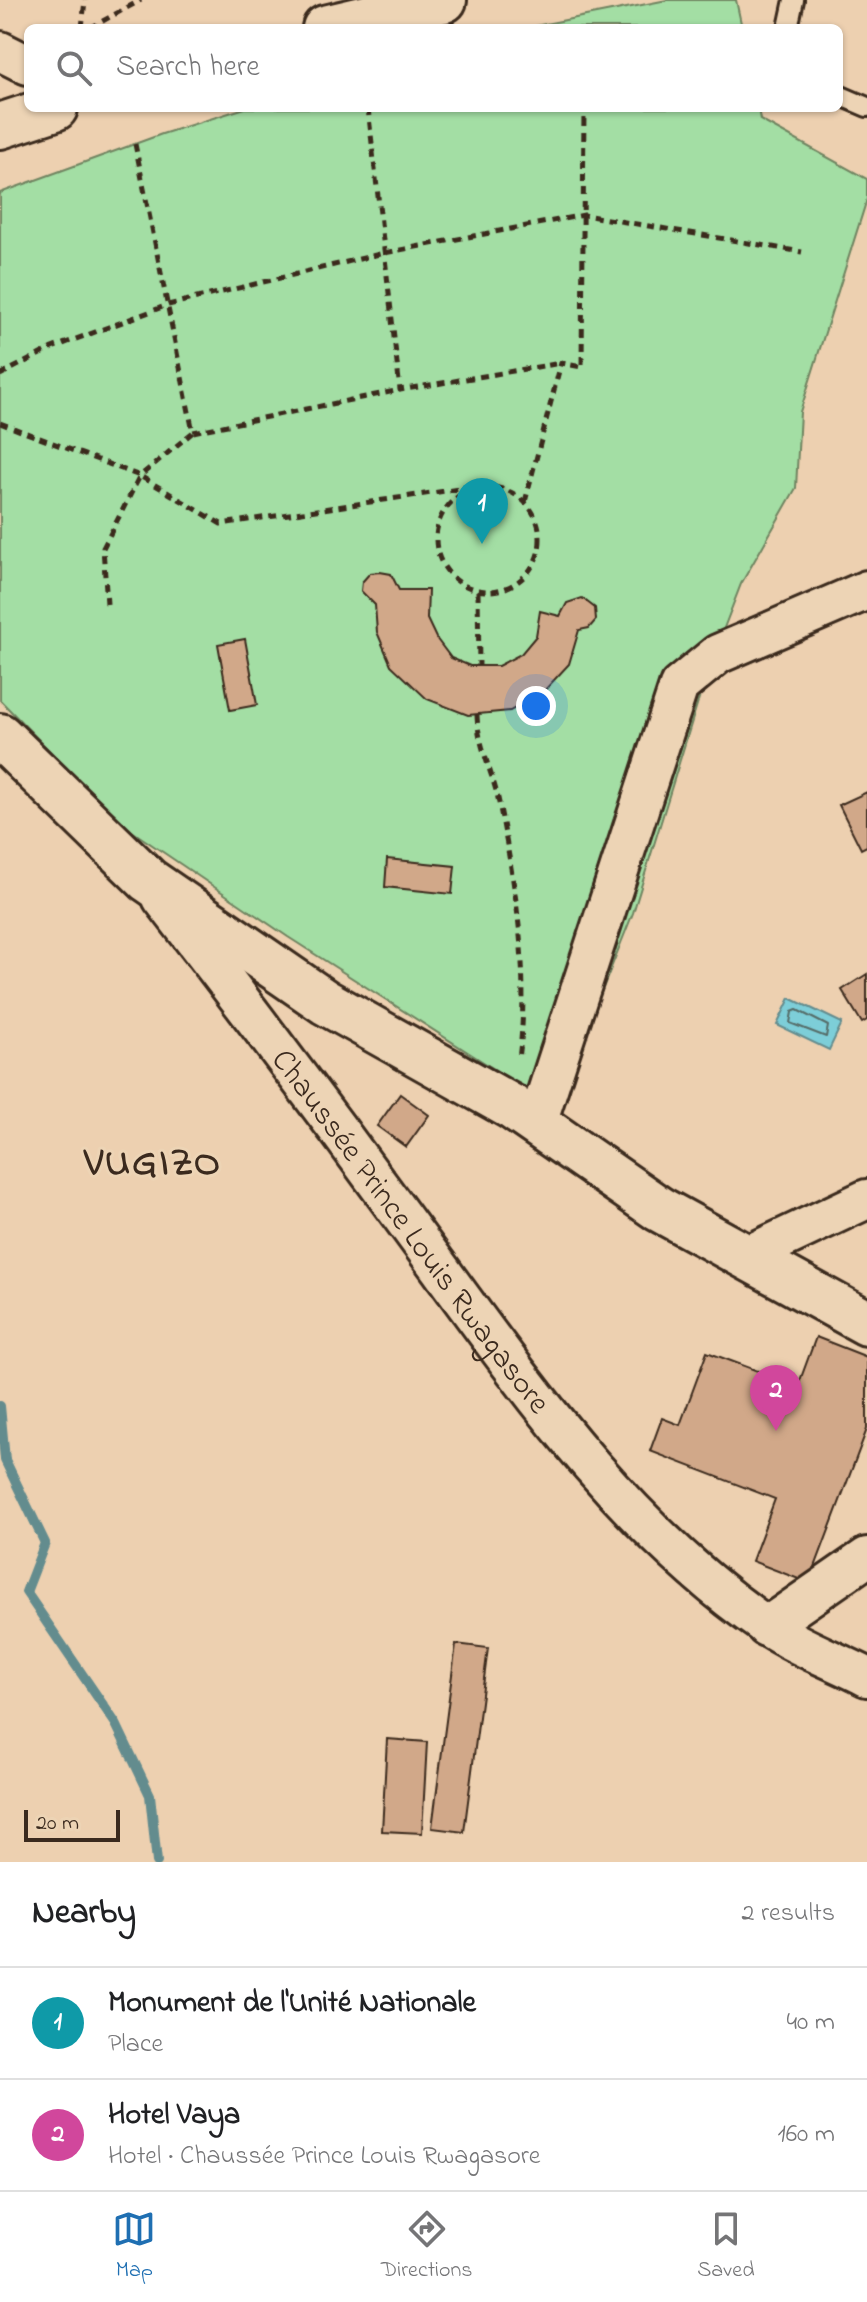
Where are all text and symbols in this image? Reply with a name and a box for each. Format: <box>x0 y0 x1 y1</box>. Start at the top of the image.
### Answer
search box <box>24 24 843 112</box>
icon: search <box>52 46 96 90</box>
text: Search here <box>116 46 260 90</box>
pin: 1 <box>456 478 508 544</box>
your location <box>516 686 556 726</box>
street label: Chaussée Prince Louis Rwagasore <box>258 1040 561 1426</box>
district label: VUGIZO <box>83 1135 222 1194</box>
pin: 2 <box>750 1365 802 1431</box>
scale bar <box>24 1806 120 1842</box>
text: 20 m <box>36 1808 79 1840</box>
text: Nearby <box>32 1889 136 1939</box>
text: 2 results <box>742 1895 835 1933</box>
text: Monument de l'Unité Nationale <box>108 1982 476 2026</box>
text: 1 <box>54 2004 62 2042</box>
text: 40 m <box>786 2004 835 2042</box>
text: Place <box>108 2026 163 2064</box>
text: Hotel Vaya <box>108 2094 240 2138</box>
text: 2 <box>52 2116 64 2154</box>
text: 160 m <box>777 2116 835 2154</box>
text: Hotel · Chaussée Prince Louis Rwagasore <box>108 2138 540 2176</box>
tab: Map <box>112 2207 156 2287</box>
tab: Directions <box>381 2207 472 2287</box>
tab: Saved <box>697 2207 755 2287</box>

